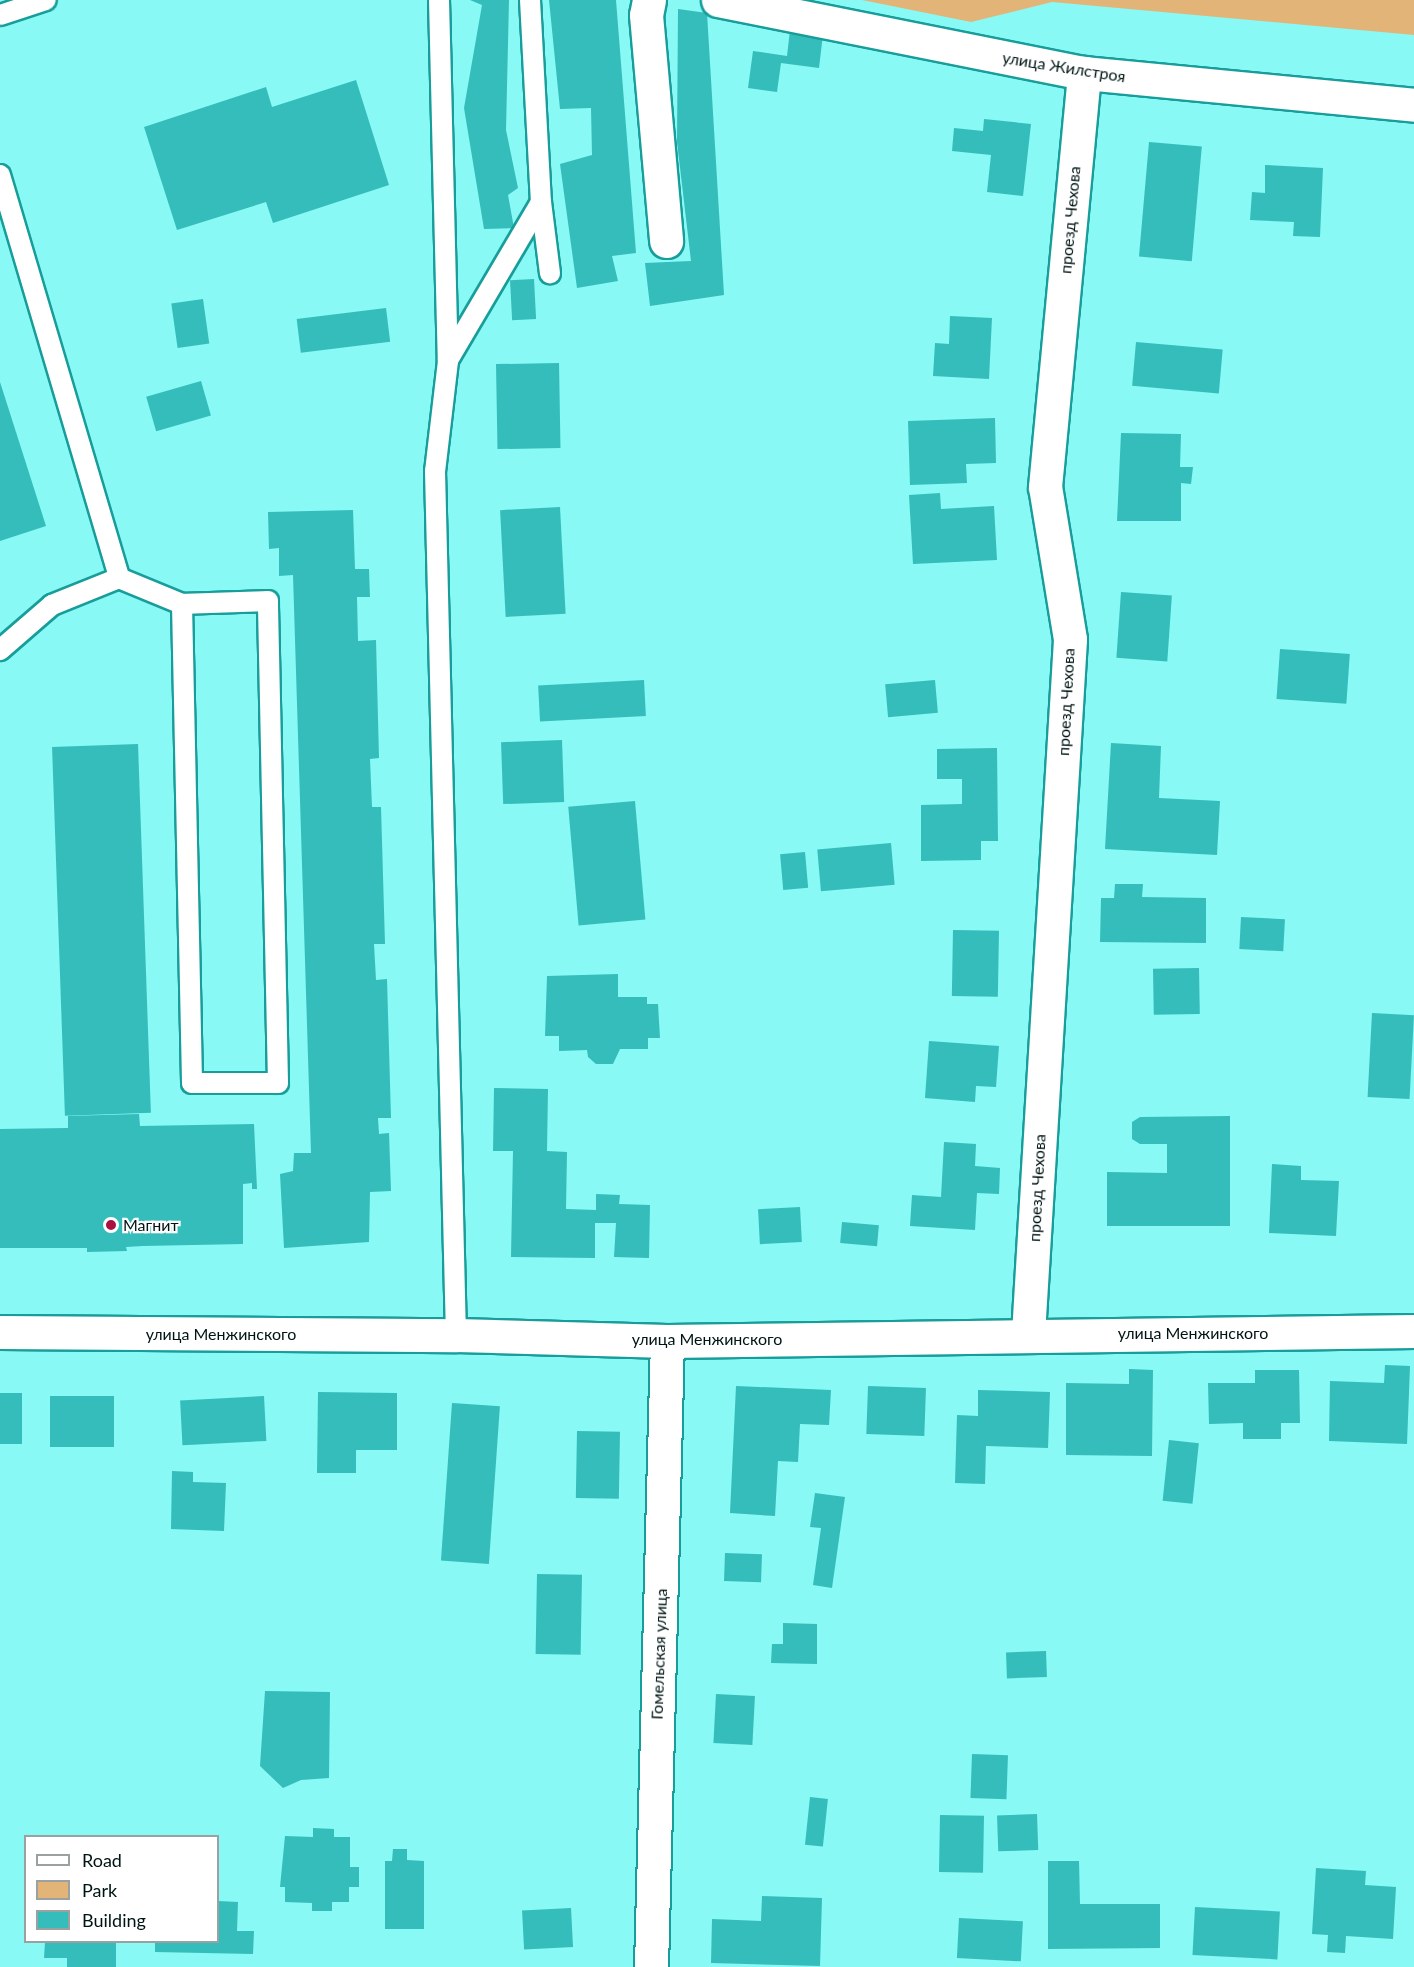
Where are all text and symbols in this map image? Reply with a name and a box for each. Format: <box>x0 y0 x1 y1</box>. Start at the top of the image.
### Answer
street label: улица Жилстроя <box>1001 48 1127 86</box>
street label: проезд Чехова <box>1056 165 1084 275</box>
street label: проезд Чехова <box>1054 648 1078 756</box>
street label: проезд Чехова <box>1025 1134 1049 1242</box>
place label: Магнит <box>123 1215 178 1235</box>
marker: Магнит <box>104 1218 118 1232</box>
street label: улица Менжинского <box>1118 1323 1268 1343</box>
street label: улица Менжинского <box>146 1324 296 1344</box>
street label: улица Менжинского <box>632 1329 782 1349</box>
street label: Гомельская улица <box>647 1588 671 1720</box>
legend <box>24 1835 219 1943</box>
text: Road <box>82 1849 122 1871</box>
text: Park <box>82 1879 117 1901</box>
text: Building <box>82 1909 146 1931</box>

